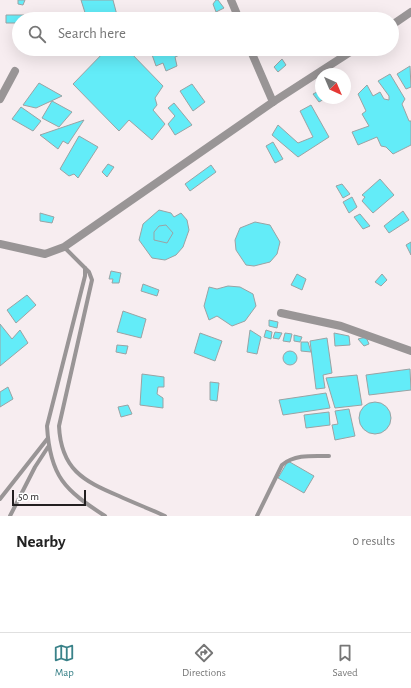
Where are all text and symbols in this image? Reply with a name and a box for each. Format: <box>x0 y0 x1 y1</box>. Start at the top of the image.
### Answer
search box <box>12 12 399 56</box>
icon: search <box>26 23 48 45</box>
text: Search here <box>58 26 126 41</box>
north arrow <box>315 68 351 104</box>
scale bar <box>12 488 86 507</box>
text: 50 m <box>18 491 39 502</box>
text: Nearby <box>16 533 66 550</box>
text: 0 results <box>352 535 395 548</box>
tab: Map <box>53 642 75 679</box>
tab: Directions <box>182 642 226 679</box>
tab: Saved <box>332 642 358 679</box>

